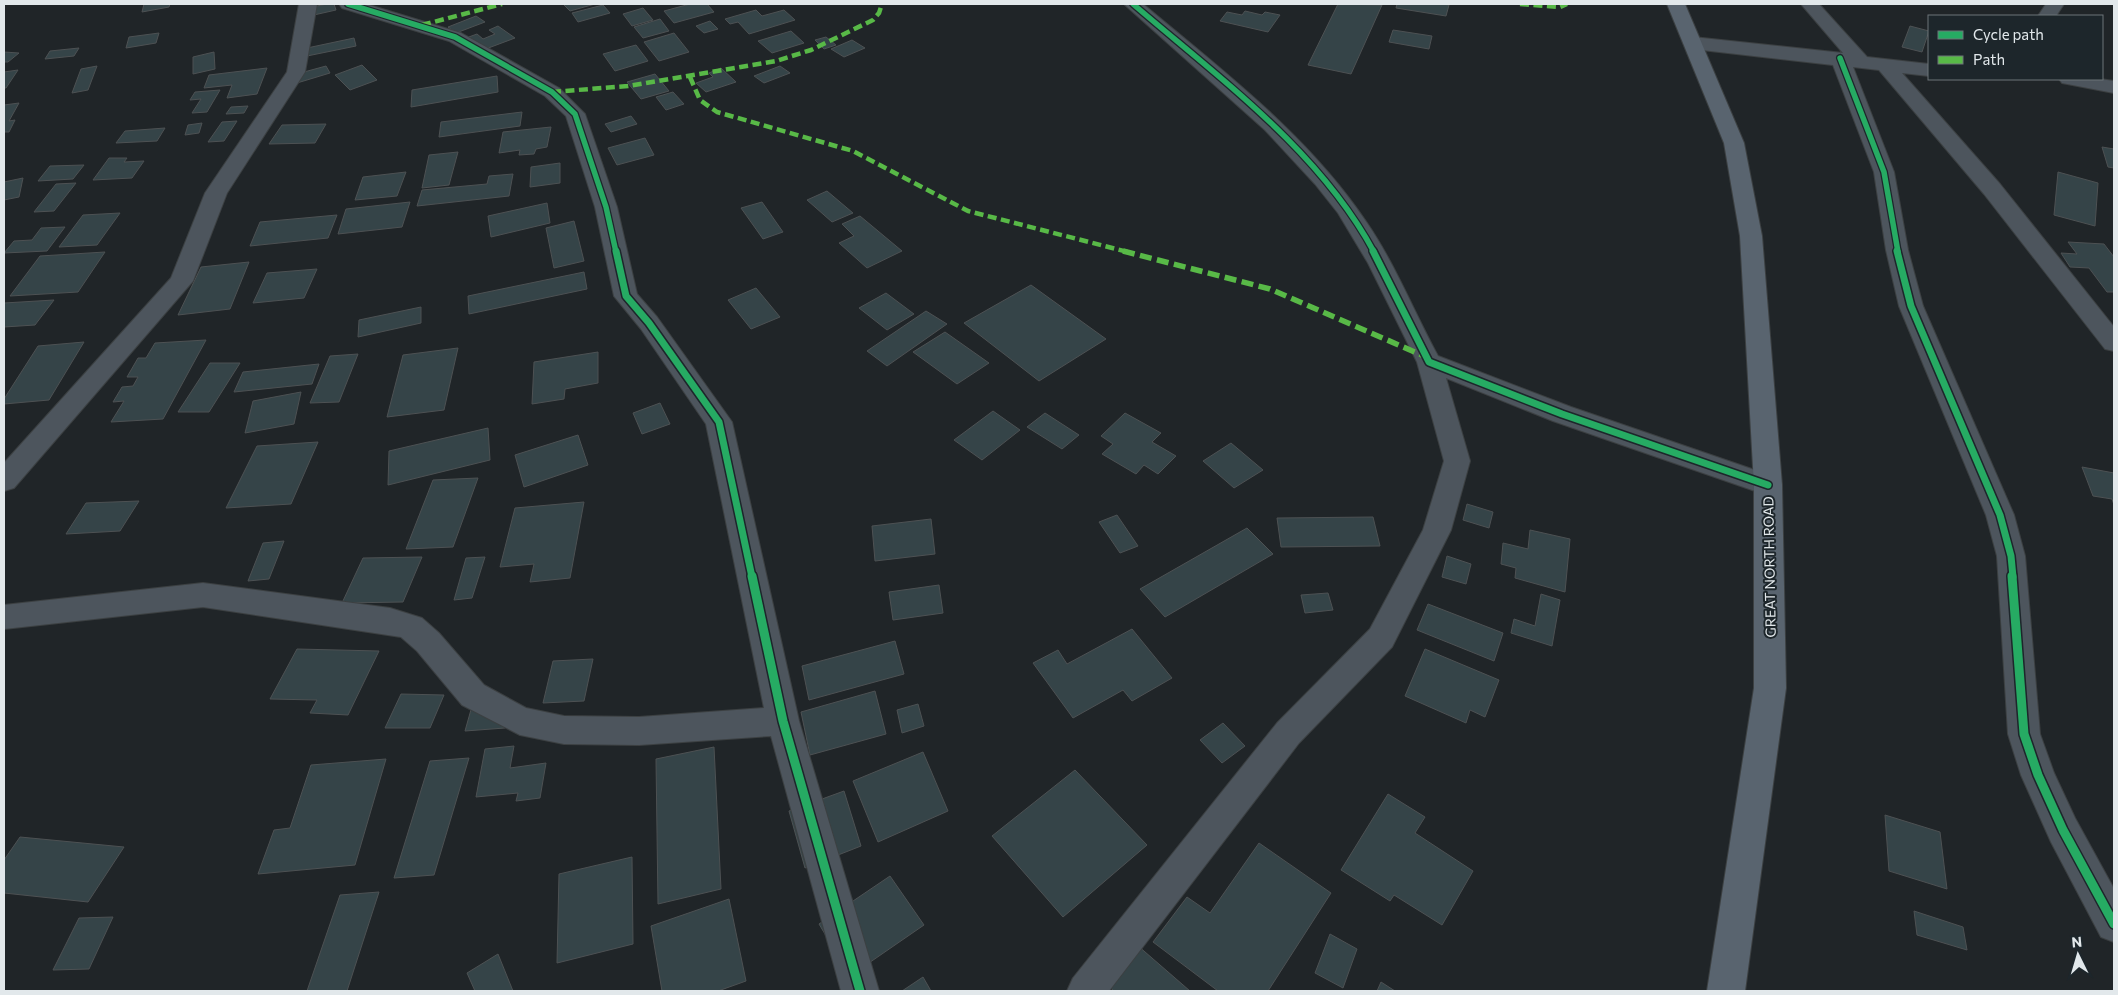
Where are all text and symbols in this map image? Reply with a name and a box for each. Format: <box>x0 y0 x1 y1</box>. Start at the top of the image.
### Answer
legend <box>1928 15 2103 80</box>
text: Cycle path <box>1973 25 2044 43</box>
text: Path <box>1973 50 2005 68</box>
street label: GREAT NORTH ROAD <box>1759 496 1779 638</box>
north arrow <box>2053 930 2103 980</box>
text: N <box>2071 933 2083 950</box>

